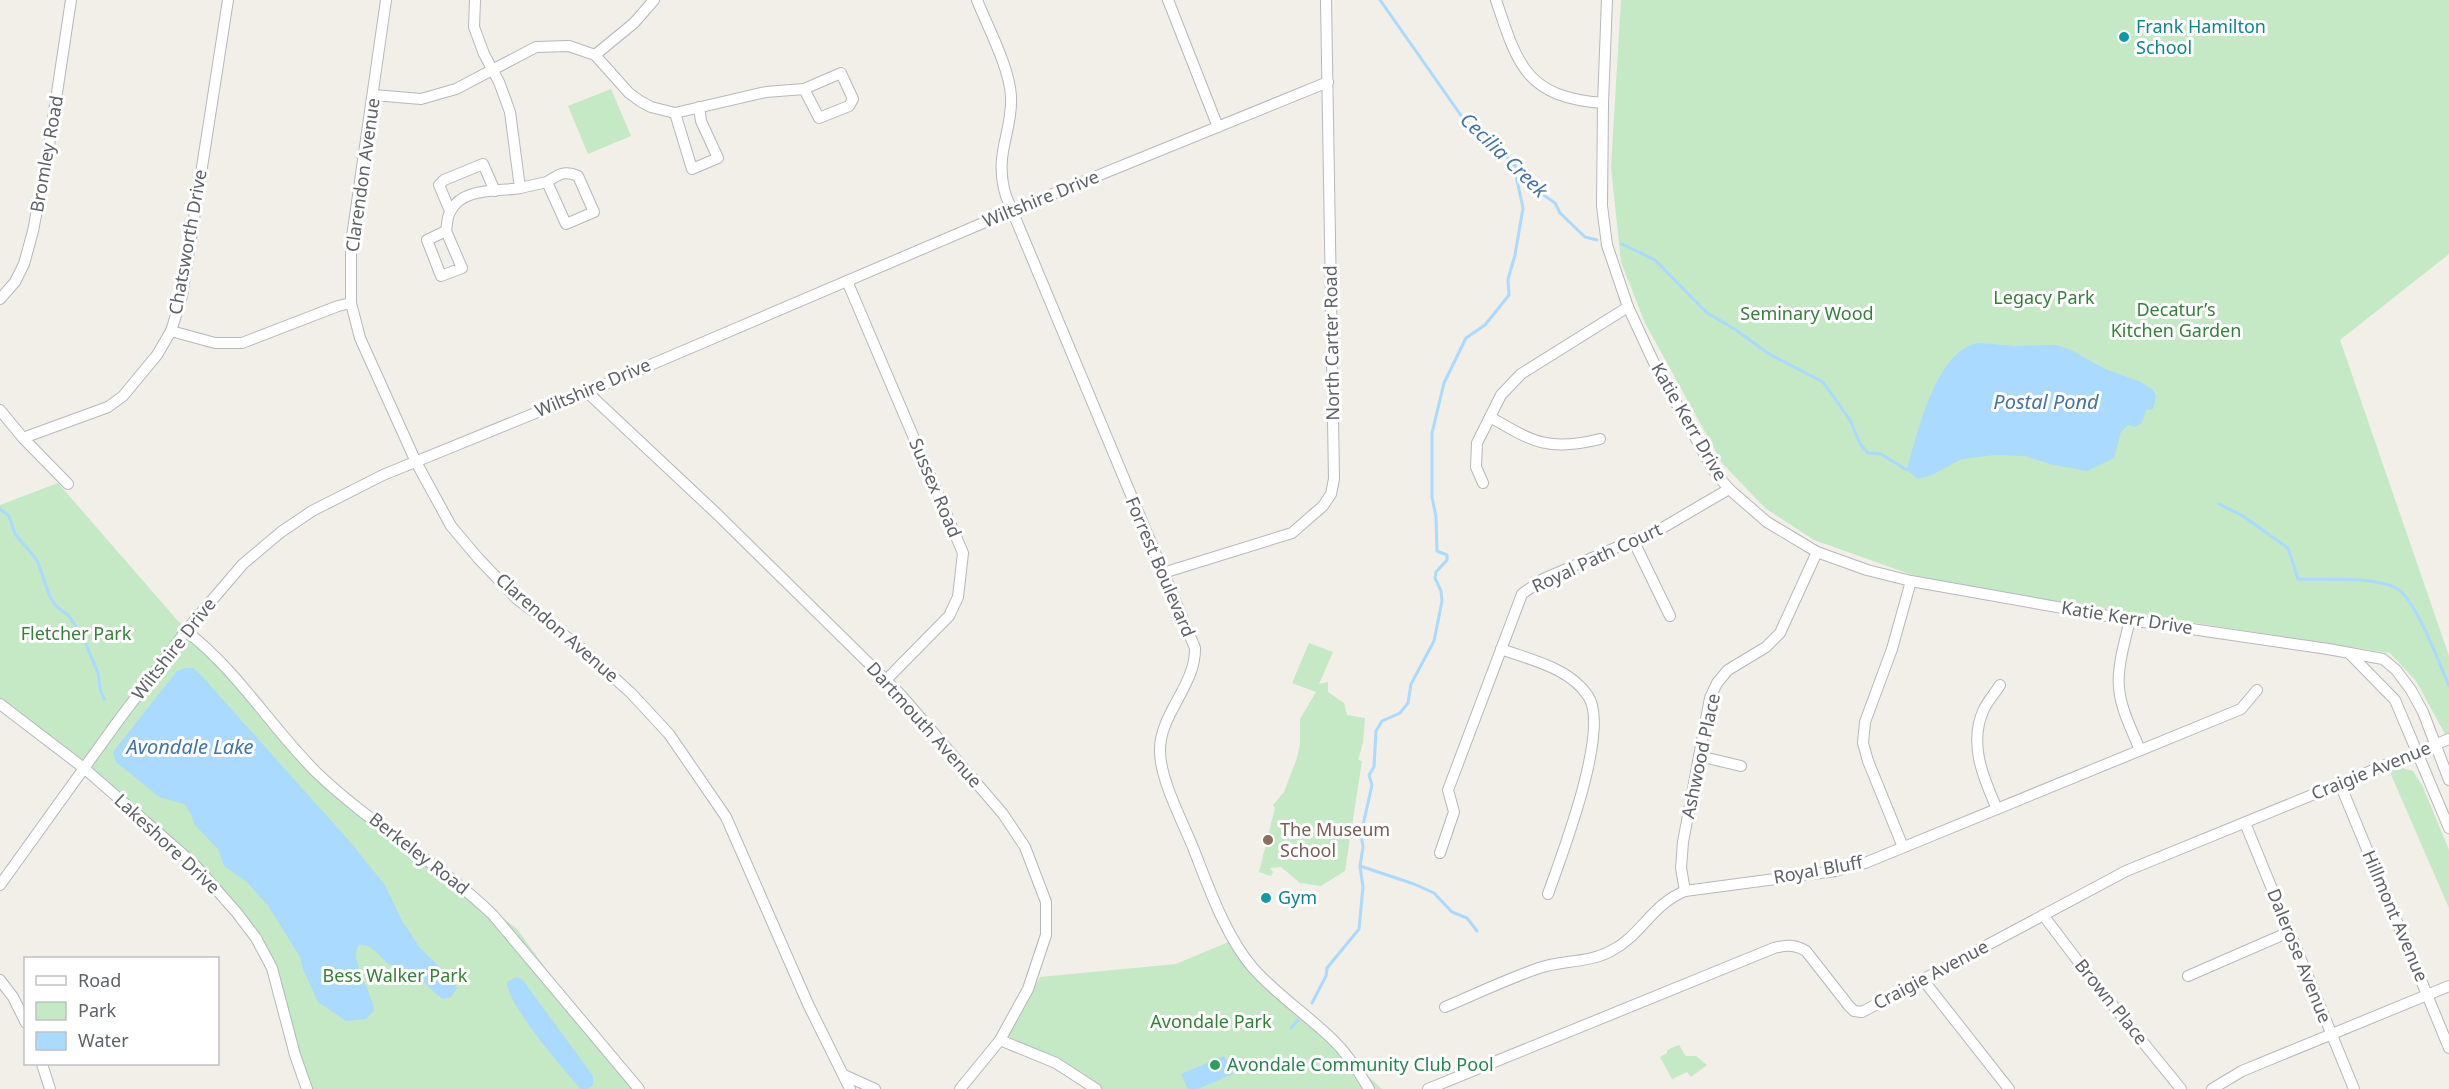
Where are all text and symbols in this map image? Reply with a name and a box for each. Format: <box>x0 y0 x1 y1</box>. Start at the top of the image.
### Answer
place label: Frank Hamilton School <box>2136 14 2266 59</box>
marker: Frank Hamilton School <box>2117 30 2131 44</box>
street label: Bromley Road <box>24 94 68 214</box>
street label: Clarendon Avenue <box>339 96 385 253</box>
water label: Cecilia Creek <box>1455 106 1555 204</box>
street label: Wiltshire Drive <box>979 164 1102 232</box>
street label: Chatsworth Drive <box>162 167 212 316</box>
street label: North Carter Road <box>1318 265 1344 421</box>
park label: Legacy Park <box>1993 285 2095 309</box>
park label: Decatur’s Kitchen Garden <box>2111 297 2241 342</box>
park label: Seminary Wood <box>1740 301 1874 325</box>
street label: Wiltshire Drive <box>531 352 654 422</box>
street label: Katie Kerr Drive <box>1646 358 1733 485</box>
water label: Postal Pond <box>1993 388 2099 415</box>
street label: Sussex Road <box>904 434 968 541</box>
street label: Forrest Boulevard <box>1121 493 1201 640</box>
street label: Royal Path Court <box>1528 516 1666 598</box>
street label: Clarendon Avenue <box>491 567 624 687</box>
street label: Wiltshire Drive <box>126 592 221 704</box>
street label: Katie Kerr Drive <box>2060 595 2195 639</box>
park label: Fletcher Park <box>21 621 132 645</box>
street label: Dartmouth Avenue <box>862 656 988 792</box>
street label: Ashwood Place <box>1675 691 1725 821</box>
water label: Avondale Lake <box>124 733 254 760</box>
street label: Craigie Avenue <box>2307 735 2434 805</box>
street label: Lakeshore Drive <box>110 788 226 899</box>
street label: Berkeley Road <box>365 807 475 900</box>
place label: The Museum School <box>1280 817 1390 862</box>
marker: The Museum School <box>1261 833 1275 847</box>
street label: Hillmont Avenue <box>2357 846 2434 985</box>
street label: Royal Bluff <box>1771 849 1866 889</box>
place label: Gym <box>1278 885 1317 909</box>
street label: Dalerose Avenue <box>2262 885 2338 1026</box>
marker: Gym <box>1259 891 1273 905</box>
street label: Craigie Avenue <box>1869 934 1992 1015</box>
street label: Brown Place <box>2070 954 2154 1049</box>
legend <box>24 957 219 1065</box>
park label: Bess Walker Park <box>323 963 468 987</box>
text: Road <box>78 968 121 992</box>
text: Park <box>78 998 116 1022</box>
park label: Avondale Park <box>1150 1009 1272 1033</box>
text: Water <box>78 1028 129 1052</box>
place label: Avondale Community Club Pool <box>1227 1052 1494 1076</box>
marker: Avondale Community Club Pool <box>1208 1058 1222 1072</box>

